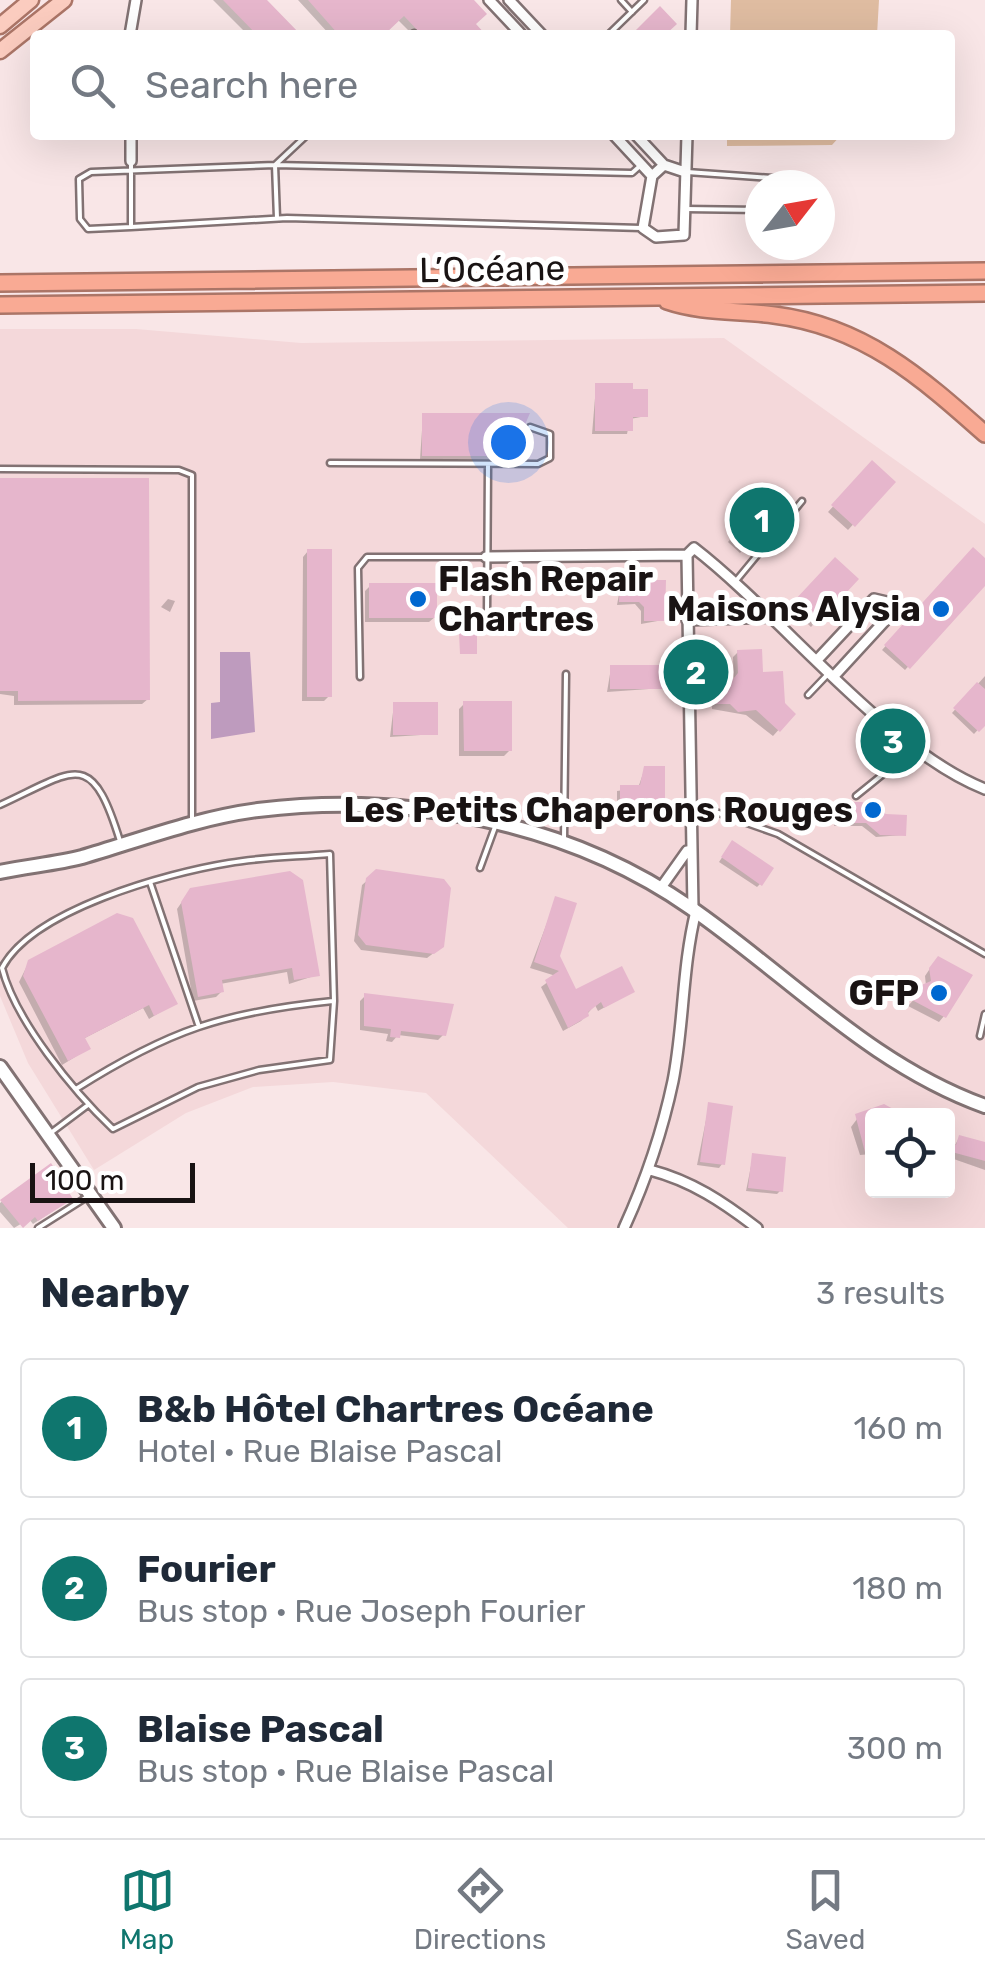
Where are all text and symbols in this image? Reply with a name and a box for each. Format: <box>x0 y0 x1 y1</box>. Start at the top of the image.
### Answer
search box <box>30 30 955 140</box>
icon: search <box>65 58 120 113</box>
text: Search here <box>145 62 358 108</box>
north arrow <box>745 170 835 260</box>
street label: L’Océane <box>419 247 565 291</box>
your location <box>483 417 534 468</box>
pin: 1 <box>730 482 794 558</box>
place label: Flash Repair Chartres <box>438 558 653 640</box>
marker: Flash Repair Chartres <box>407 588 429 610</box>
place label: Maisons Alysia <box>667 588 921 630</box>
marker: Maisons Alysia <box>930 598 952 620</box>
pin: 2 <box>664 634 728 710</box>
pin: 3 <box>860 704 926 778</box>
place label: Les Petits Chaperons Rouges <box>344 789 853 831</box>
marker: Les Petits Chaperons Rouges <box>862 799 884 821</box>
place label: GFP <box>849 972 919 1014</box>
marker: GFP <box>928 982 950 1004</box>
map controls <box>865 1108 955 1198</box>
button: locate <box>865 1108 955 1198</box>
scale bar <box>30 1158 195 1202</box>
text: 100 m <box>45 1164 124 1197</box>
text: Nearby <box>40 1268 190 1318</box>
text: 3 results <box>816 1274 945 1312</box>
text: B&b Hôtel Chartres Océane <box>137 1386 654 1432</box>
text: 1 <box>67 1409 82 1447</box>
text: 160 m <box>853 1409 943 1447</box>
text: Hotel · Rue Blaise Pascal <box>137 1432 502 1470</box>
text: Fourier <box>137 1546 276 1592</box>
text: 2 <box>64 1569 85 1607</box>
text: 180 m <box>852 1569 943 1607</box>
text: Bus stop · Rue Joseph Fourier <box>137 1592 586 1630</box>
text: Blaise Pascal <box>137 1706 384 1752</box>
text: 3 <box>64 1729 85 1767</box>
text: 300 m <box>847 1729 943 1767</box>
text: Bus stop · Rue Blaise Pascal <box>137 1752 554 1790</box>
tab: Map <box>120 1863 175 1956</box>
tab: Directions <box>414 1863 546 1956</box>
tab: Saved <box>785 1863 865 1956</box>

